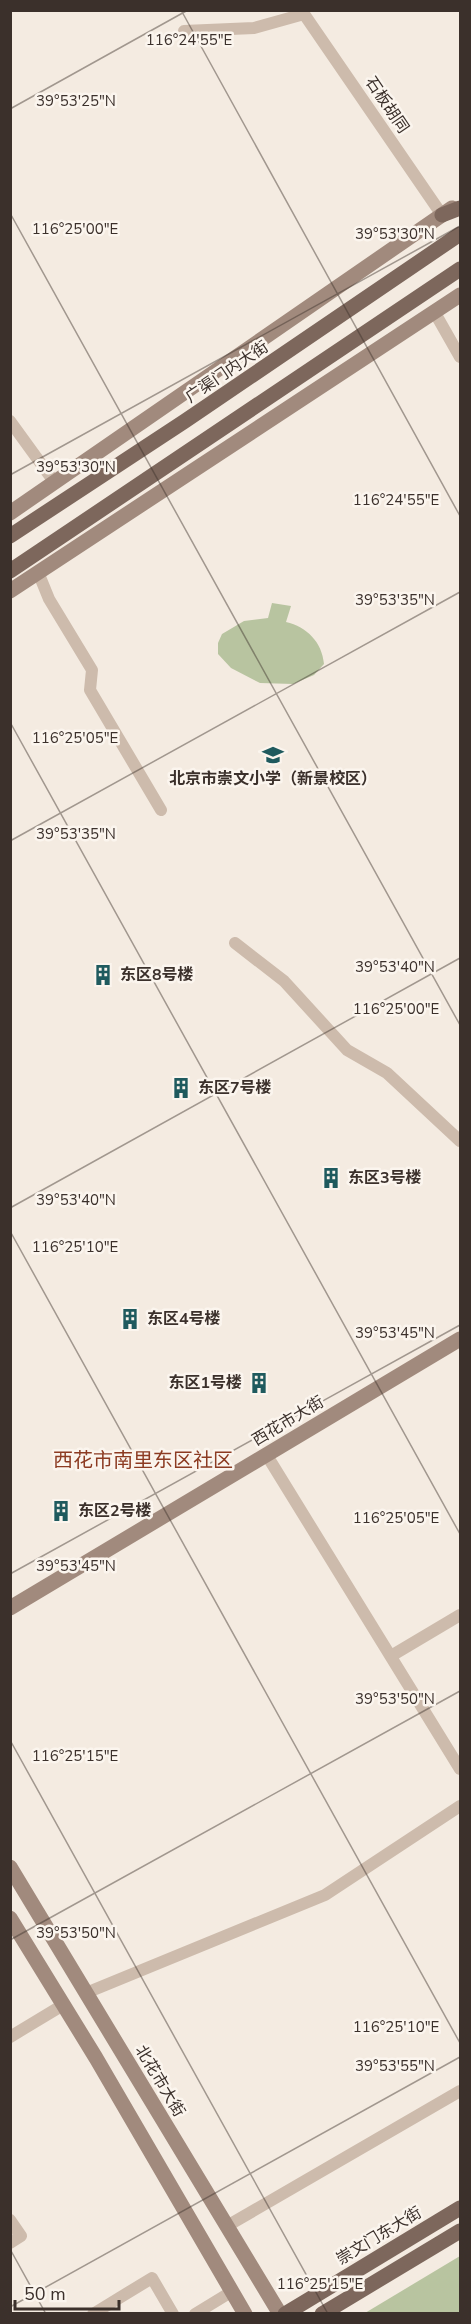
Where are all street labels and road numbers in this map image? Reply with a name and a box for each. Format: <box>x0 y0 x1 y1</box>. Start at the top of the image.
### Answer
street label: 石板胡同 <box>360 72 414 138</box>
street label: 广渠门内大街 <box>181 336 273 408</box>
street label: 西花市大街 <box>248 1391 328 1451</box>
street label: 北花市大街 <box>130 2041 190 2121</box>
street label: 崇文门东大街 <box>332 2202 426 2270</box>

